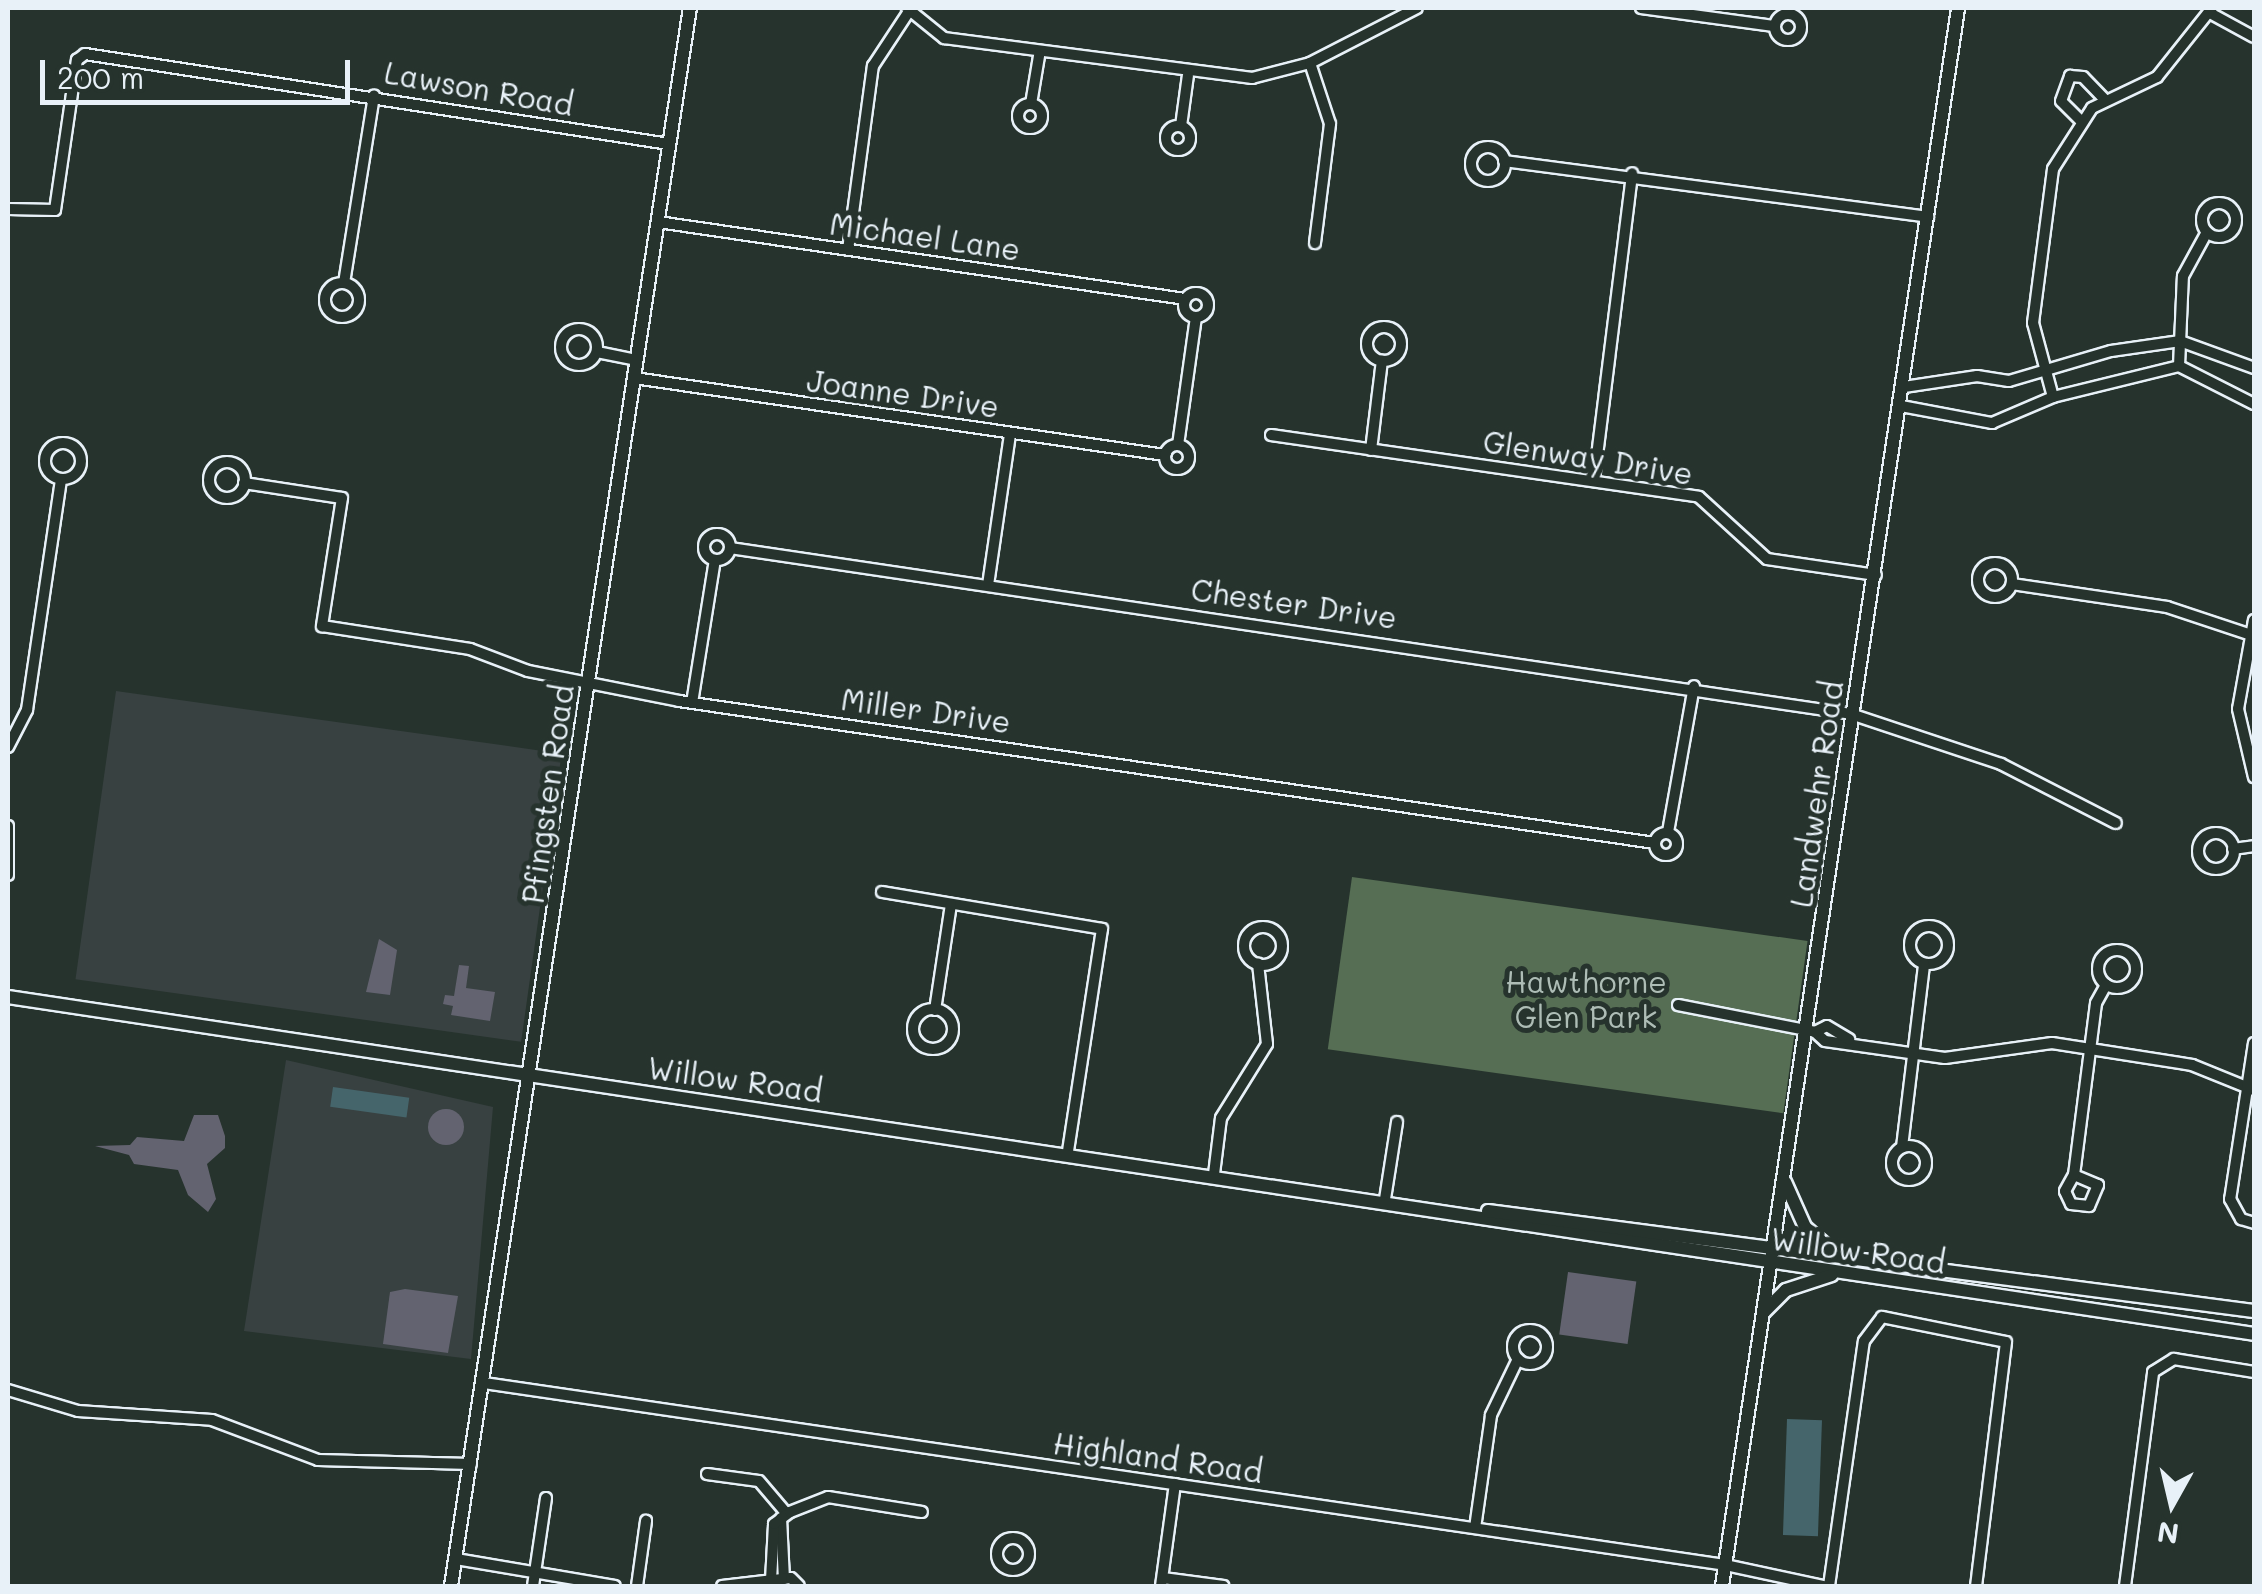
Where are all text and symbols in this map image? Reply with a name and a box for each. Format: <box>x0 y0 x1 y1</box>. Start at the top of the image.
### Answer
scale bar <box>45 40 355 102</box>
street label: Lawson Road <box>382 54 576 122</box>
text: 200 m <box>57 57 144 97</box>
street label: Michael Lane <box>828 205 1022 267</box>
street label: Joanne Drive <box>805 362 1001 424</box>
street label: Glenway Drive <box>1481 423 1695 491</box>
street label: Chester Drive <box>1189 571 1399 635</box>
street label: Landwehr Road <box>1782 678 1850 910</box>
street label: Miller Drive <box>839 680 1013 740</box>
street label: Pfingsten Road <box>514 682 580 906</box>
park label: Hawthorne Glen Park <box>1505 963 1667 1034</box>
street label: Willow Road <box>645 1049 825 1109</box>
street label: Willow Road <box>1768 1220 1948 1280</box>
street label: Highland Road <box>1051 1424 1265 1490</box>
north arrow <box>2122 1454 2222 1554</box>
text: N <box>2155 1514 2181 1553</box>

